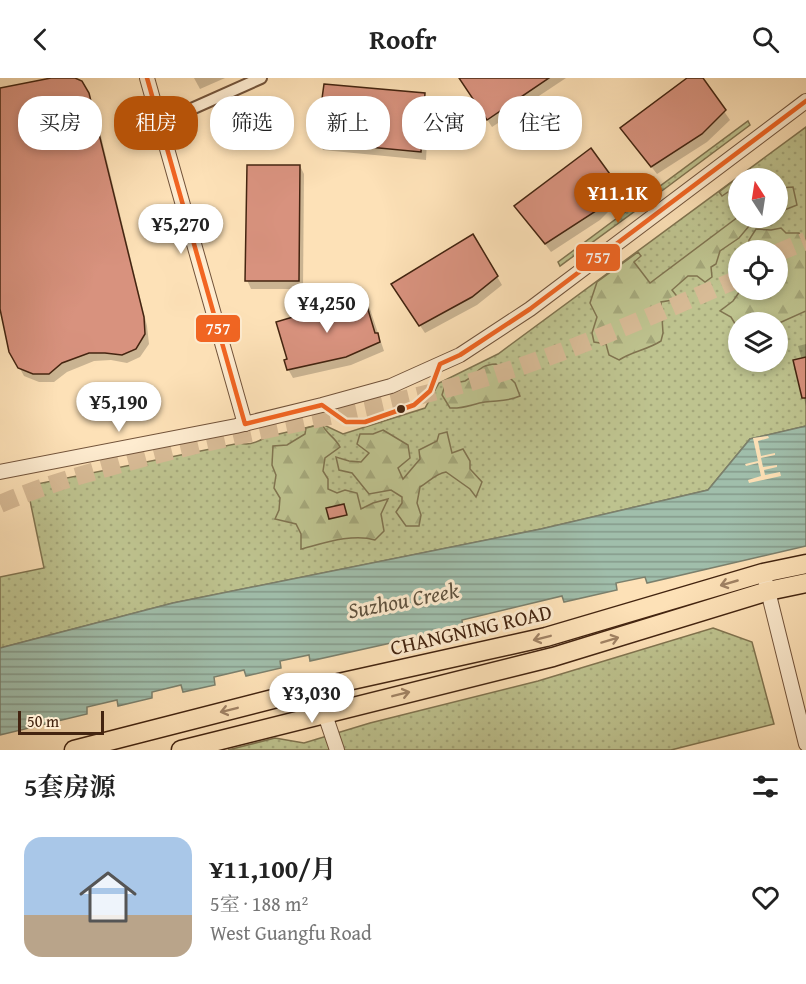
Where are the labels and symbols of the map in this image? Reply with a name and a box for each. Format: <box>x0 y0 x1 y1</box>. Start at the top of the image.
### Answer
north arrow <box>728 168 788 228</box>
pin: ¥11.1K <box>569 173 667 224</box>
pin: ¥5,270 <box>132 204 230 255</box>
line badge: 757 <box>575 243 621 272</box>
text: 757 <box>586 245 610 269</box>
pin: ¥4,250 <box>278 283 376 334</box>
line badge: 757 <box>195 314 241 343</box>
text: 757 <box>206 316 230 340</box>
pin: ¥5,190 <box>70 382 168 433</box>
unlabelled marker <box>395 403 407 415</box>
water label: Suzhou Creek <box>345 573 462 626</box>
one-way arrow <box>720 578 739 589</box>
street label: CHANGNING ROAD <box>387 596 555 663</box>
one-way arrow <box>533 632 552 644</box>
one-way arrow <box>600 634 619 645</box>
pin: ¥3,030 <box>263 673 361 724</box>
one-way arrow <box>391 688 410 700</box>
one-way arrow <box>220 705 239 717</box>
scale bar <box>18 708 104 736</box>

